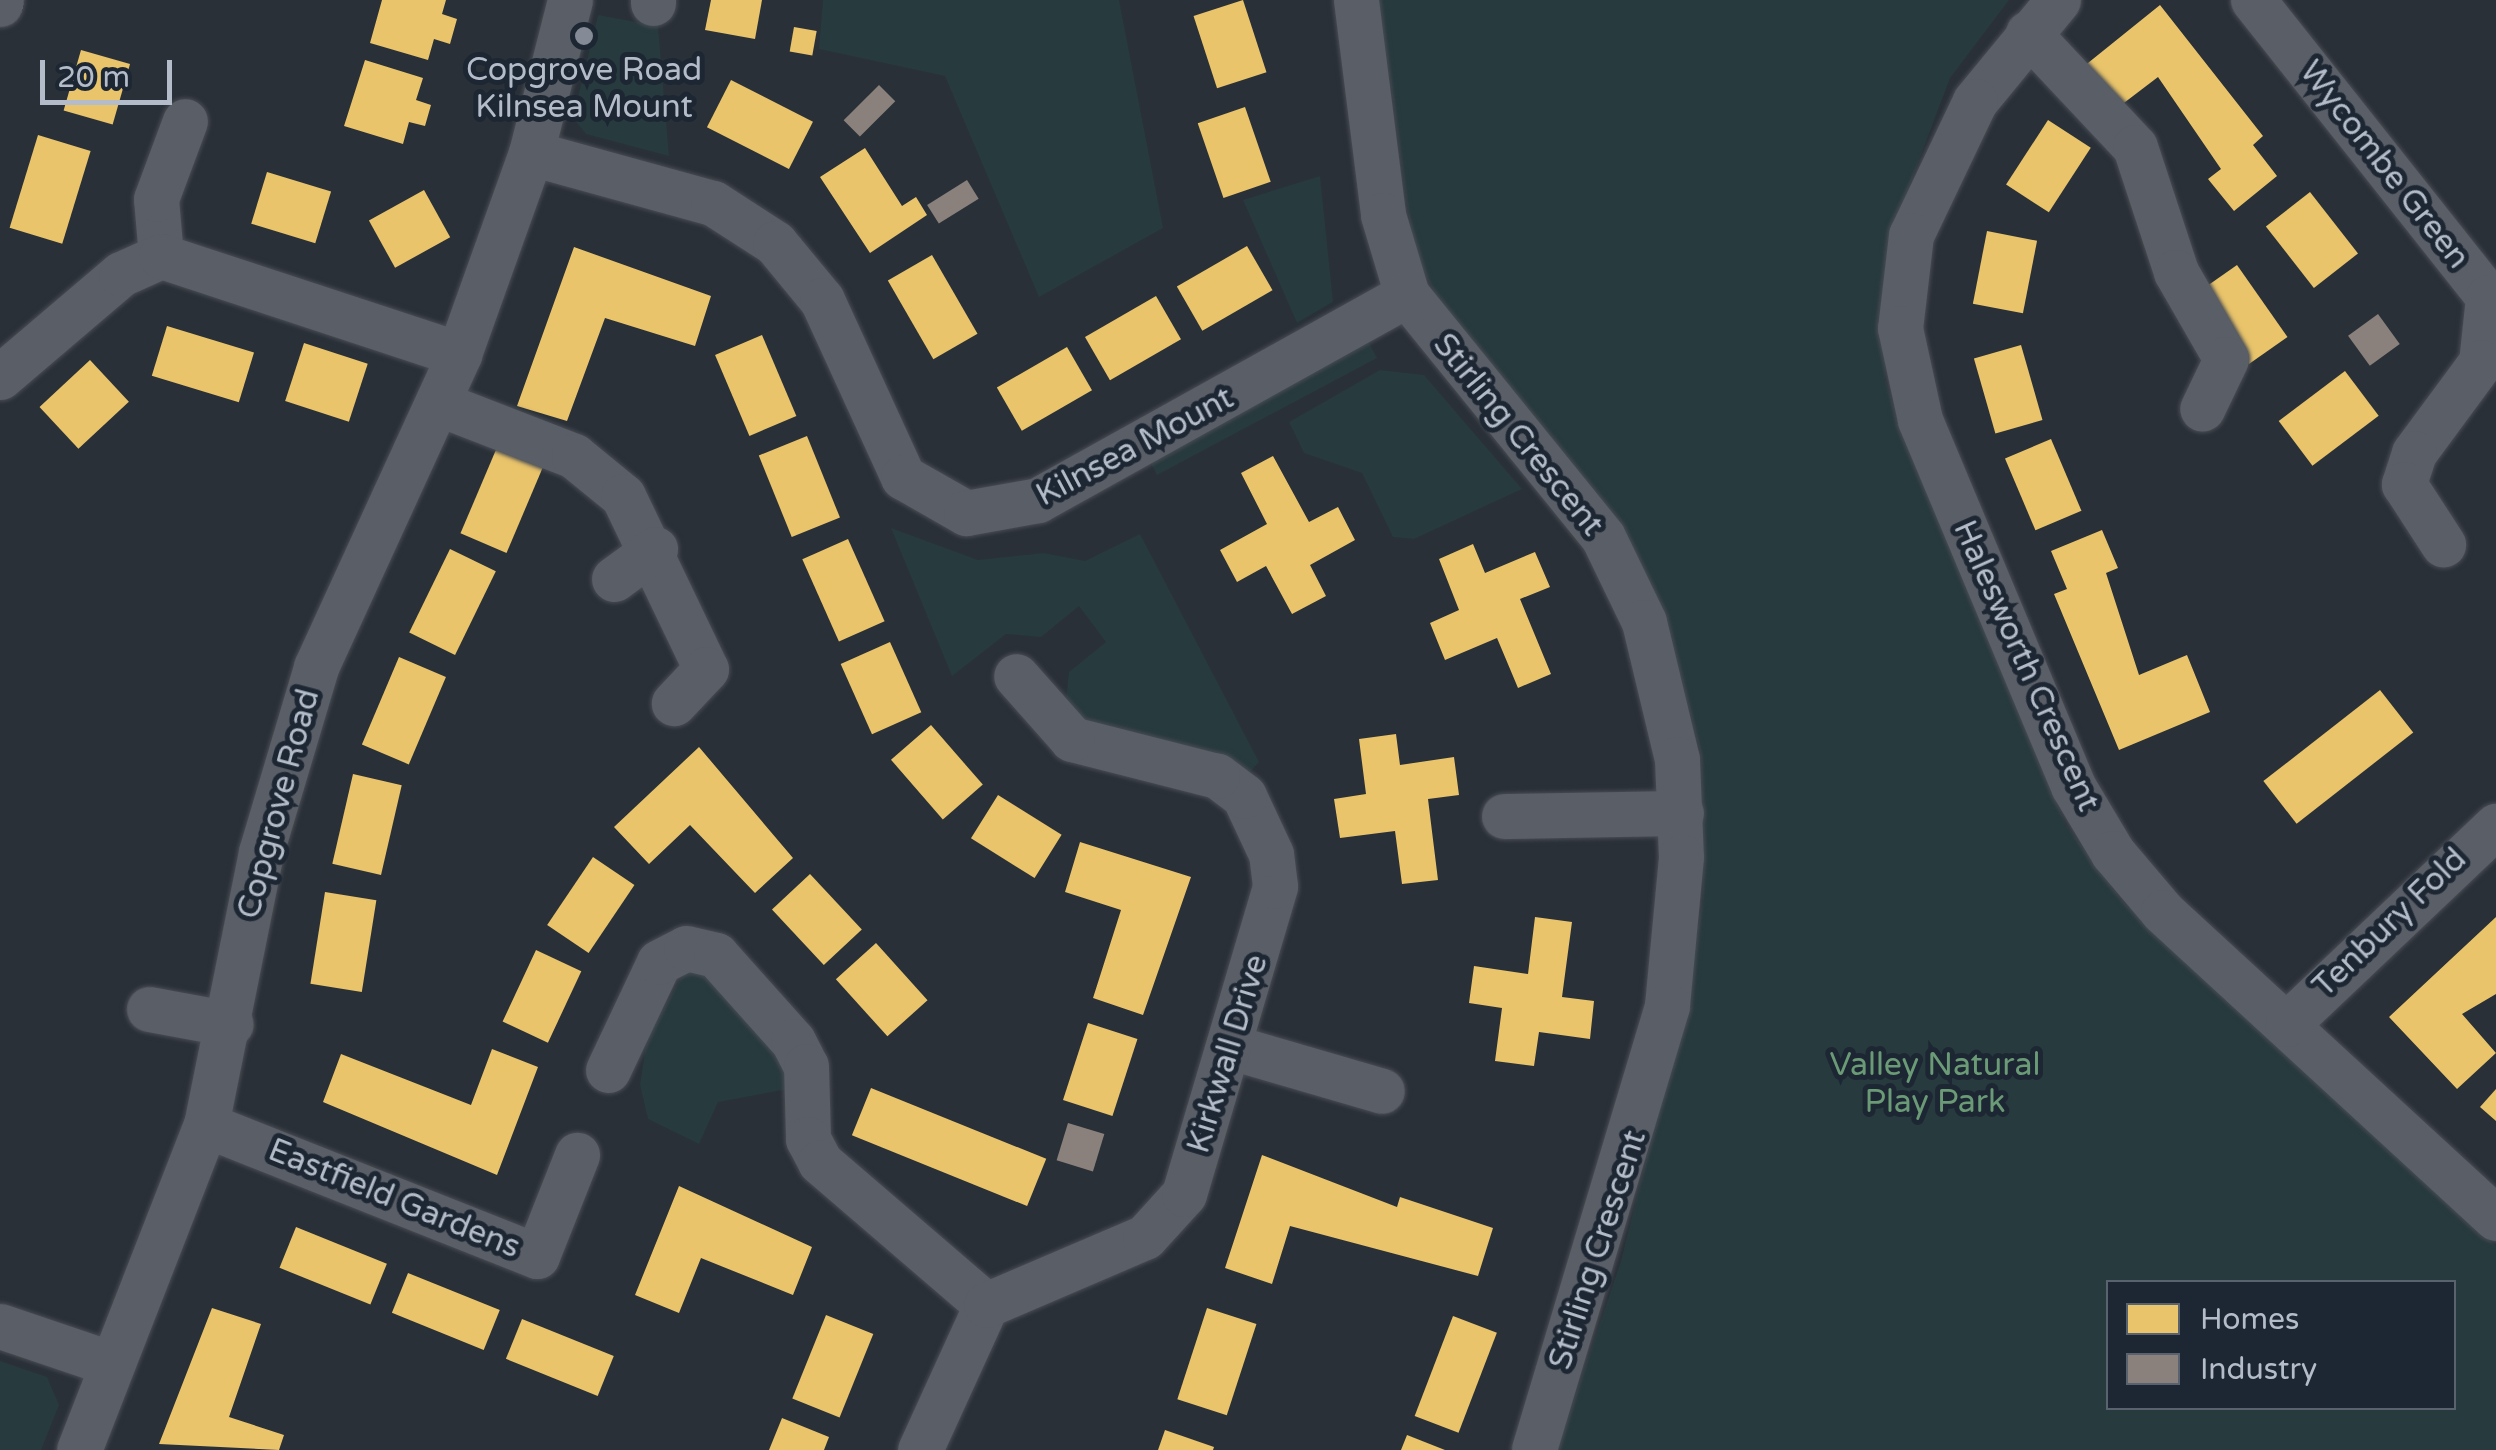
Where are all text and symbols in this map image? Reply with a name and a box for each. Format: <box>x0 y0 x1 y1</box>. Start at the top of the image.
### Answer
marker: Copgrove Road Kilnsea Mount <box>573 25 595 47</box>
scale bar <box>45 40 178 102</box>
place label: Copgrove Road Kilnsea Mount <box>466 52 702 127</box>
street label: Wycombe Green <box>2291 53 2477 277</box>
text: 20 m <box>57 59 130 96</box>
street label: Stirling Crescent <box>1425 326 1611 544</box>
street label: Kilnsea Mount <box>1030 379 1240 515</box>
street label: Halesworth Crescent <box>1945 515 2107 817</box>
street label: Copgrove Road <box>230 685 328 923</box>
street label: Tenbury Fold <box>2305 840 2475 1006</box>
street label: Kirkwall Drive <box>1180 950 1276 1158</box>
park label: Valley Natural Play Park <box>1829 1047 2041 1122</box>
street label: Stirling Crescent <box>1541 1126 1655 1374</box>
street label: Eastfield Gardens <box>263 1131 525 1267</box>
legend <box>2106 1280 2456 1410</box>
text: Homes <box>2200 1301 2299 1338</box>
text: Industry <box>2200 1351 2317 1388</box>

